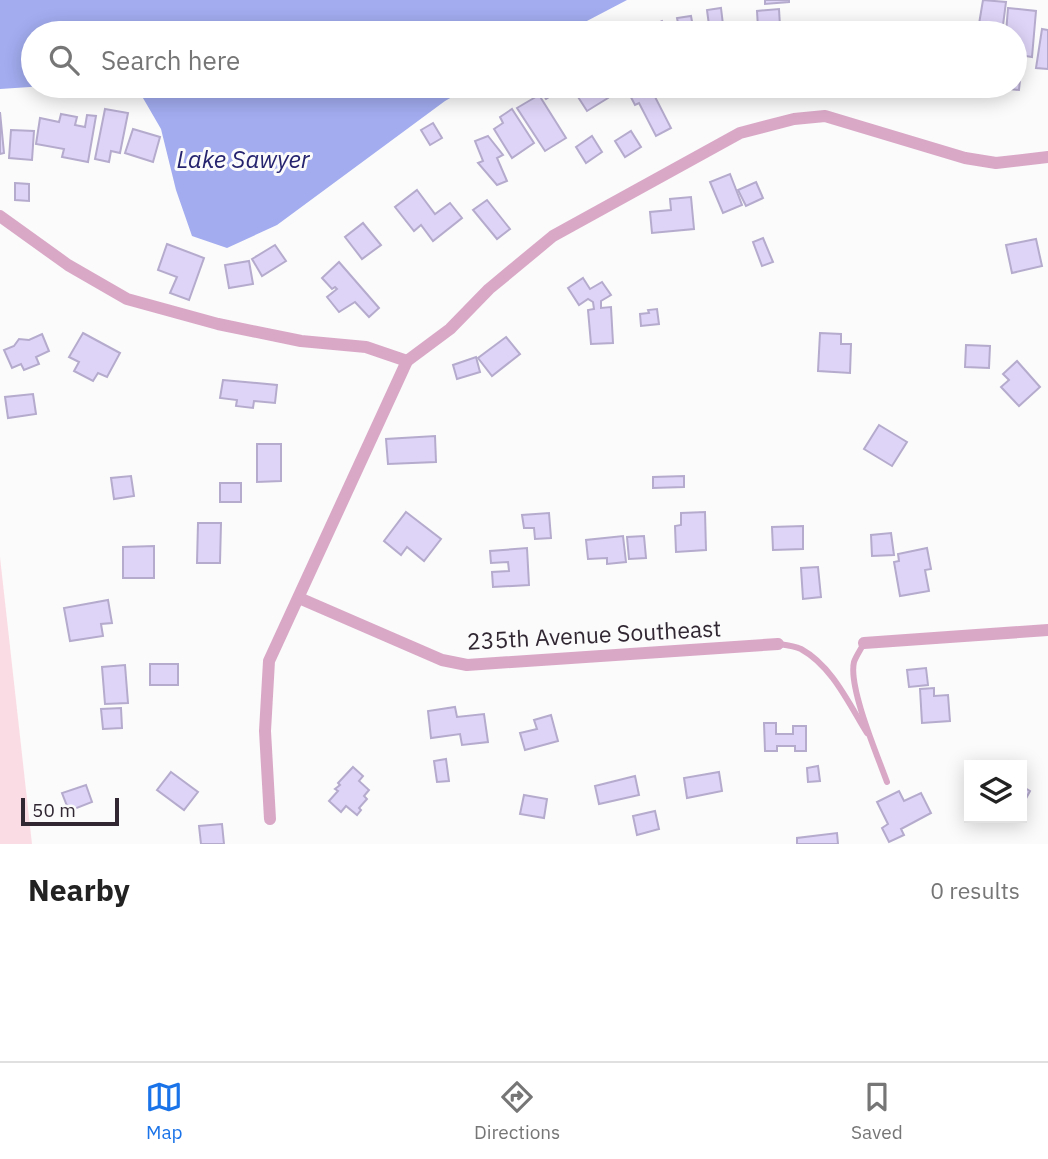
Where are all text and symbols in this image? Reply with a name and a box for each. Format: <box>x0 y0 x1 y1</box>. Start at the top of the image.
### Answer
search box <box>21 21 1027 98</box>
icon: search <box>45 41 83 79</box>
text: Search here <box>101 43 240 77</box>
water label: Lake Sawyer <box>176 143 311 175</box>
street label: 235th Avenue Southeast <box>466 612 722 656</box>
map controls <box>964 760 1027 823</box>
button: layers <box>964 760 1027 823</box>
scale bar <box>21 795 119 827</box>
text: 50 m <box>32 798 76 822</box>
text: Nearby <box>28 870 130 909</box>
text: 0 results <box>930 875 1020 905</box>
tab: Map <box>145 1078 183 1144</box>
tab: Directions <box>474 1078 560 1144</box>
tab: Saved <box>851 1078 903 1144</box>

